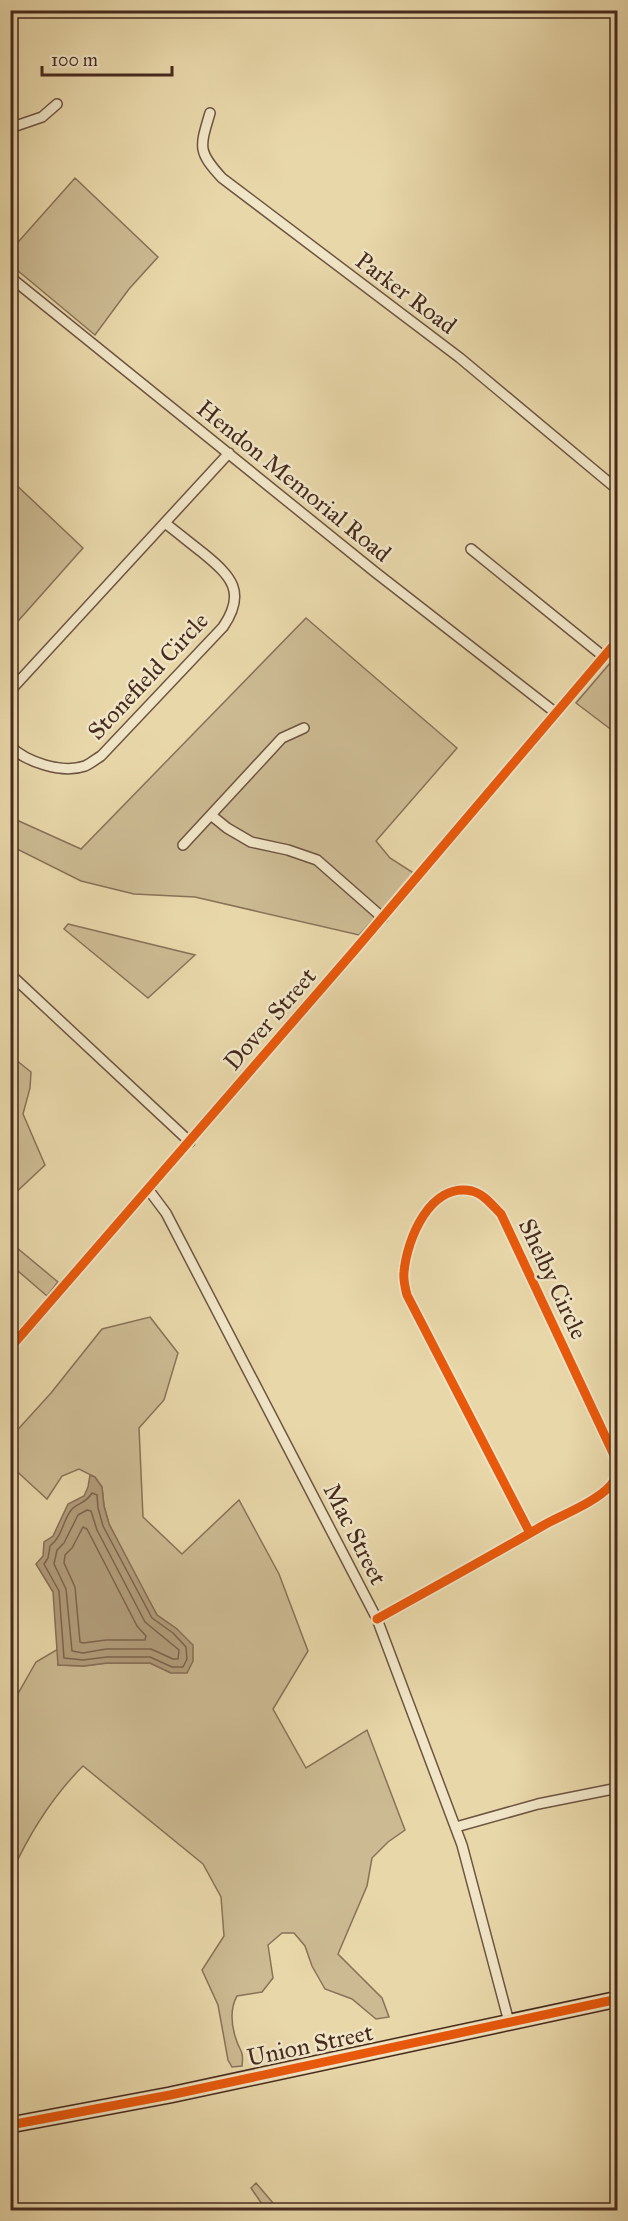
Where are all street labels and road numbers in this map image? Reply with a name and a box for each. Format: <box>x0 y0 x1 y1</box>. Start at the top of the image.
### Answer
street label: Parker Road <box>350 245 462 341</box>
street label: Hendon Memorial Road <box>191 393 397 569</box>
street label: Stonefield Circle <box>81 606 215 746</box>
street label: Dover Street <box>217 961 323 1076</box>
street label: Shelby Circle <box>512 1214 594 1344</box>
street label: Mac Street <box>317 1478 394 1590</box>
street label: Union Street <box>244 2017 376 2073</box>

